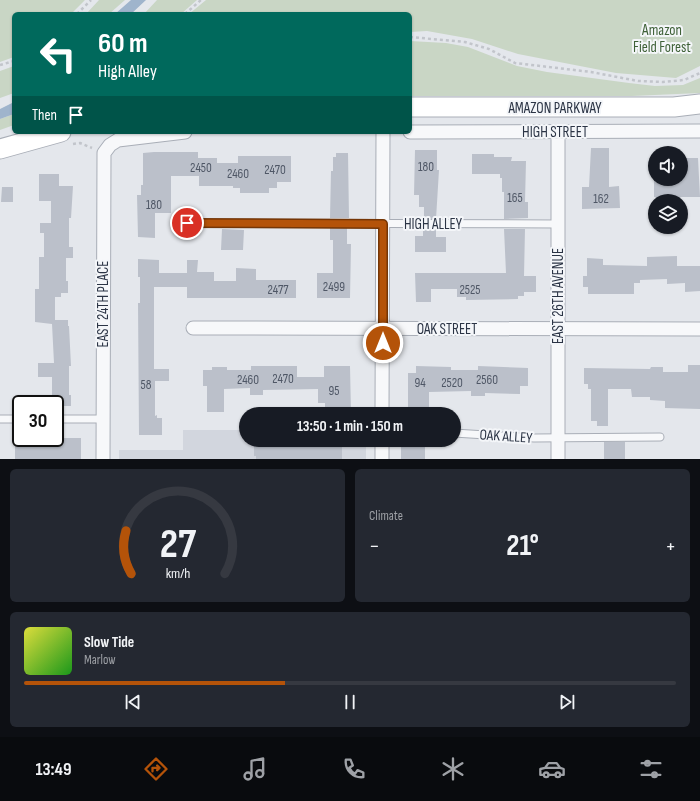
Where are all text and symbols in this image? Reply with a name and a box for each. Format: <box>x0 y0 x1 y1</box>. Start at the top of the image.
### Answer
park label: Amazon Field Forest <box>633 21 691 57</box>
text: 60 m <box>98 27 147 60</box>
icon: left <box>32 28 84 80</box>
text: High Alley <box>98 61 157 82</box>
street label: AMAZON PARKWAY <box>507 99 602 118</box>
icon: arrive <box>65 104 87 126</box>
text: Then <box>32 106 57 125</box>
street label: HIGH STREET <box>522 123 588 142</box>
map controls <box>648 146 688 234</box>
button: sound <box>648 146 688 186</box>
house number: 180 <box>418 159 434 175</box>
house number: 2450 <box>190 160 212 176</box>
house number: 2470 <box>264 162 286 178</box>
house number: 2460 <box>227 166 249 182</box>
house number: 165 <box>507 190 523 206</box>
house number: 162 <box>593 191 609 207</box>
button: layers <box>648 194 688 234</box>
house number: 180 <box>146 197 162 213</box>
pin <box>170 206 204 240</box>
icon: arrive <box>176 212 198 234</box>
street label: HIGH ALLEY <box>404 215 463 234</box>
street label: EAST 26TH AVENUE <box>549 248 568 344</box>
street label: EAST 24TH PLACE <box>94 261 113 347</box>
house number: 2499 <box>323 279 345 295</box>
house number: 2477 <box>267 282 289 298</box>
house number: 2525 <box>459 282 481 298</box>
street label: OAK STREET <box>417 320 477 339</box>
position arrow <box>362 322 404 364</box>
house number: 2470 <box>272 371 294 387</box>
house number: 2460 <box>237 372 259 388</box>
house number: 2560 <box>476 372 498 388</box>
house number: 94 <box>414 375 426 391</box>
house number: 2520 <box>441 375 463 391</box>
house number: 58 <box>141 377 152 393</box>
house number: 95 <box>329 383 339 399</box>
speed limit sign: 30 <box>12 395 64 447</box>
text: 13:50 · 1 min · 150 m <box>297 417 403 436</box>
street label: OAK ALLEY <box>479 425 534 448</box>
text: Climate <box>369 508 403 524</box>
text: 27 <box>159 519 197 568</box>
text: 21° <box>506 528 539 564</box>
text: − <box>369 533 380 560</box>
text: + <box>665 533 676 560</box>
text: km/h <box>165 564 190 581</box>
text: Slow Tide <box>84 633 134 652</box>
text: Marlow <box>84 652 116 668</box>
icon: previous <box>122 691 144 713</box>
icon: pause <box>339 691 361 713</box>
icon: next <box>556 691 578 713</box>
icon: directions <box>142 755 170 783</box>
icon: music <box>241 755 269 783</box>
icon: phone <box>340 755 368 783</box>
icon: climate <box>439 755 467 783</box>
icon: car <box>538 755 566 783</box>
icon: filters <box>637 755 665 783</box>
text: 13:49 <box>35 759 71 780</box>

